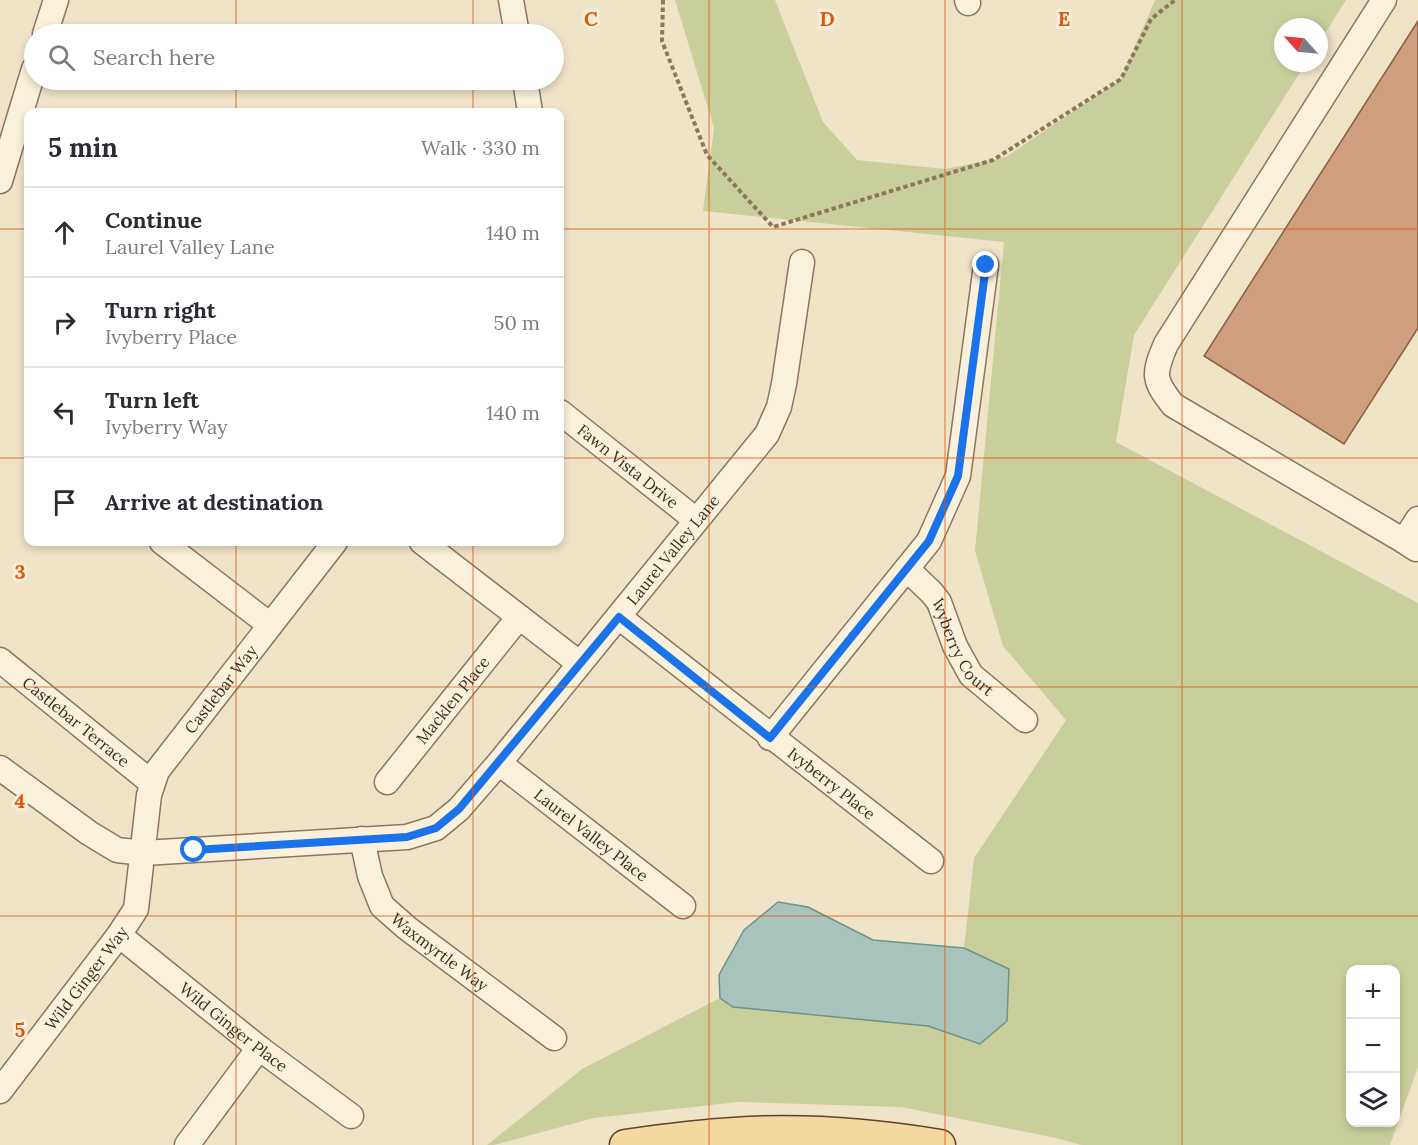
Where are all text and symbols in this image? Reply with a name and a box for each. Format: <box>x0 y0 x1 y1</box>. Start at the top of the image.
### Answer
text: C <box>584 6 598 31</box>
text: D <box>819 6 835 31</box>
text: E <box>1058 6 1070 31</box>
north arrow <box>1274 18 1328 72</box>
search box <box>24 24 564 90</box>
icon: search <box>45 41 78 74</box>
text: Search here <box>93 43 215 71</box>
text: 5 min <box>48 131 118 164</box>
text: Walk · 330 m <box>421 135 540 160</box>
text: Continue <box>105 206 202 234</box>
icon: ahead <box>48 216 81 249</box>
text: 140 m <box>486 220 540 245</box>
text: Laurel Valley Lane <box>105 234 275 259</box>
route end <box>972 251 998 277</box>
text: Turn right <box>105 296 216 324</box>
icon: right <box>48 306 81 339</box>
text: 50 m <box>494 310 540 335</box>
text: Ivyberry Place <box>105 324 237 349</box>
text: Turn left <box>105 386 199 414</box>
icon: left <box>48 396 81 429</box>
text: 140 m <box>486 400 540 425</box>
text: Ivyberry Way <box>105 414 228 439</box>
street label: Fawn Vista Drive <box>573 420 683 513</box>
icon: arrive <box>48 486 81 519</box>
text: Arrive at destination <box>105 488 323 516</box>
street label: Laurel Valley Lane <box>622 490 724 609</box>
text: 3 <box>14 559 26 584</box>
street label: Ivyberry Court <box>929 594 999 700</box>
street label: Castlebar Way <box>180 640 262 737</box>
street label: Macklen Place <box>412 652 494 748</box>
street label: Castlebar Terrace <box>19 672 134 771</box>
street label: Ivyberry Place <box>784 743 880 824</box>
street label: Laurel Valley Place <box>530 784 653 886</box>
text: 4 <box>15 788 26 813</box>
route start <box>180 836 206 862</box>
street label: Waxmyrtle Way <box>387 909 493 996</box>
street label: Wild Ginger Way <box>40 922 132 1034</box>
map controls <box>1346 965 1400 1127</box>
button: + <box>1346 965 1400 1019</box>
street label: Wild Ginger Place <box>175 978 292 1076</box>
text: 5 <box>15 1017 26 1042</box>
button: − <box>1346 1019 1400 1073</box>
button: layers <box>1346 1073 1400 1127</box>

